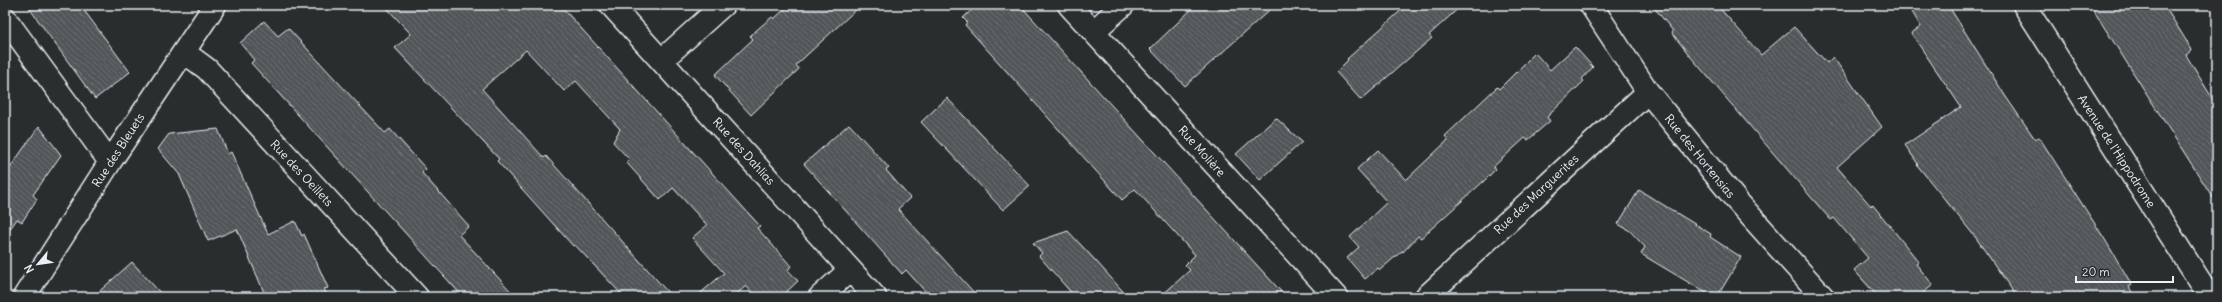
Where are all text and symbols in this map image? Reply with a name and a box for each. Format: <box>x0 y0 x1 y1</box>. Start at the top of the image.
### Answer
street label: Avenue de l'Hippodrome <box>2075 92 2159 210</box>
street label: Rue des Bleuets <box>88 110 148 190</box>
street label: Rue des Hortensias <box>1662 111 1738 201</box>
street label: Rue des Dahlias <box>710 114 778 188</box>
street label: Rue Molière <box>1175 123 1229 179</box>
street label: Rue des Oeillets <box>267 137 337 209</box>
street label: Rue des Marguerites <box>1491 151 1581 237</box>
north arrow <box>18 244 58 284</box>
scale bar <box>2076 258 2173 284</box>
text: N <box>21 262 37 276</box>
text: 20 m <box>2082 264 2110 279</box>

